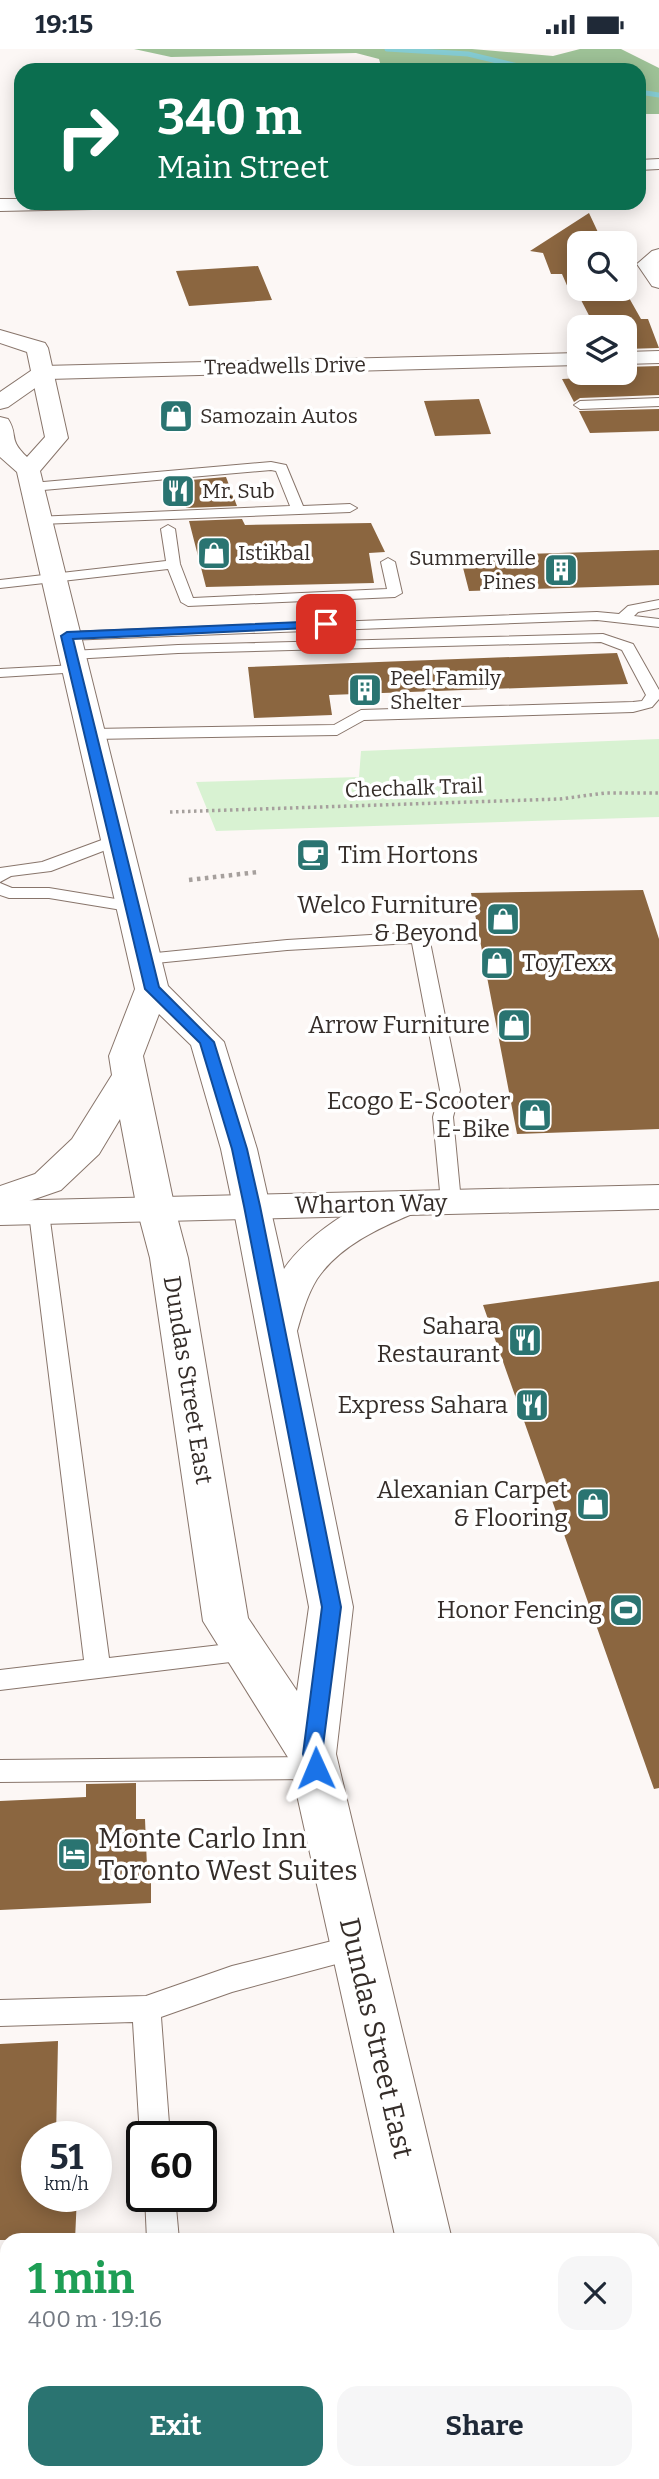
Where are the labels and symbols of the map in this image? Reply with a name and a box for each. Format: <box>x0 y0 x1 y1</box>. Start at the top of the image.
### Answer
street label: Treadwells Drive <box>204 352 366 380</box>
shop icon: Samozain Autos <box>157 397 195 435</box>
place label: Samozain Autos <box>200 403 358 429</box>
restaurant icon: Mr. Sub <box>159 472 197 510</box>
place label: Mr. Sub <box>202 478 275 504</box>
shop icon: Istikbal <box>195 534 233 572</box>
place label: Istikbal <box>238 540 310 566</box>
place label: Summerville Pines <box>409 545 536 595</box>
building icon: Summerville Pines <box>542 551 580 589</box>
pin <box>296 594 356 654</box>
place label: Peel Family Shelter <box>390 665 502 715</box>
building icon: Peel Family Shelter <box>346 671 384 709</box>
street label: Chechalk Trail <box>344 773 484 803</box>
cafe icon: Tim Hortons <box>294 836 332 874</box>
place label: Tim Hortons <box>338 841 478 869</box>
place label: Welco Furniture & Beyond <box>297 891 478 947</box>
shop icon: Welco Furniture & Beyond <box>484 900 522 938</box>
shop icon: ToyTexx <box>478 944 516 982</box>
place label: ToyTexx <box>522 949 612 977</box>
shop icon: Arrow Furniture <box>495 1006 533 1044</box>
place label: Arrow Furniture <box>308 1011 490 1039</box>
place label: Ecogo E-Scooter E-Bike <box>327 1087 510 1143</box>
shop icon: Ecogo E-Scooter E-Bike <box>516 1096 554 1134</box>
street label: Wharton Way <box>294 1189 448 1219</box>
street label: Dundas Street East <box>158 1274 218 1487</box>
place label: Sahara Restaurant <box>377 1312 500 1368</box>
restaurant icon: Sahara Restaurant <box>506 1321 544 1359</box>
restaurant icon: Express Sahara <box>513 1386 551 1424</box>
place label: Express Sahara <box>338 1391 508 1419</box>
place label: Alexanian Carpet & Flooring <box>377 1476 568 1532</box>
shop icon: Alexanian Carpet & Flooring <box>574 1485 612 1523</box>
sports icon: Honor Fencing <box>607 1591 645 1629</box>
place label: Honor Fencing <box>437 1596 602 1624</box>
position arrow <box>279 1731 353 1805</box>
place label: Monte Carlo Inn Toronto West Suites <box>98 1822 358 1887</box>
hotel icon: Monte Carlo Inn Toronto West Suites <box>55 1835 93 1873</box>
street label: Dundas Street East <box>333 1915 420 2162</box>
speed limit sign: 60 <box>126 2121 217 2212</box>

